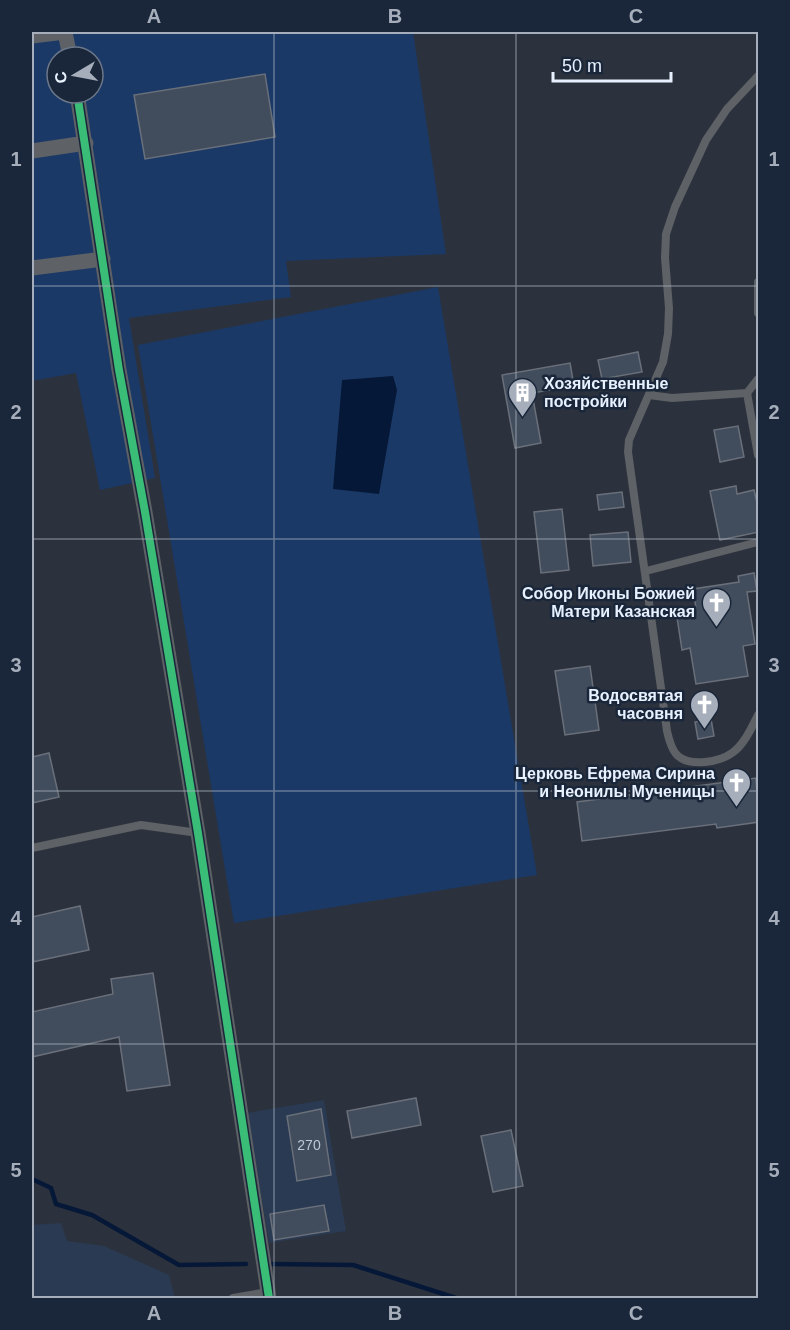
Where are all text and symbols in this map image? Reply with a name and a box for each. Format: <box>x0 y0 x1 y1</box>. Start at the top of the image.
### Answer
text: A <box>147 5 161 27</box>
text: B <box>388 5 402 27</box>
text: C <box>629 5 643 27</box>
north arrow <box>45 45 105 105</box>
scale bar <box>553 45 672 83</box>
text: 50 m <box>562 56 602 76</box>
text: С <box>51 70 70 85</box>
text: 1 <box>10 148 22 170</box>
text: 1 <box>768 148 780 170</box>
place label: Хозяйственные постройки <box>544 375 668 410</box>
building icon: Хозяйственные постройки <box>507 376 539 418</box>
text: 2 <box>10 401 22 423</box>
text: 2 <box>768 401 780 423</box>
place label: Собор Иконы Божией Матери Казанская <box>522 585 695 620</box>
church icon: Собор Иконы Божией Матери Казанская <box>700 586 732 628</box>
text: 3 <box>10 654 22 676</box>
text: 3 <box>768 654 780 676</box>
place label: Водосвятая часовня <box>588 687 683 722</box>
church icon: Водосвятая часовня <box>688 688 720 730</box>
place label: Церковь Ефрема Сирина и Неонилы Мученицы <box>515 765 715 800</box>
church icon: Церковь Ефрема Сирина и Неонилы Мученицы <box>720 766 752 808</box>
text: 4 <box>10 907 22 929</box>
text: 4 <box>768 907 780 929</box>
house number: 270 <box>297 1137 321 1153</box>
text: 5 <box>10 1159 22 1181</box>
text: 5 <box>768 1159 780 1181</box>
text: A <box>147 1302 161 1324</box>
text: B <box>388 1302 402 1324</box>
text: C <box>629 1302 643 1324</box>

